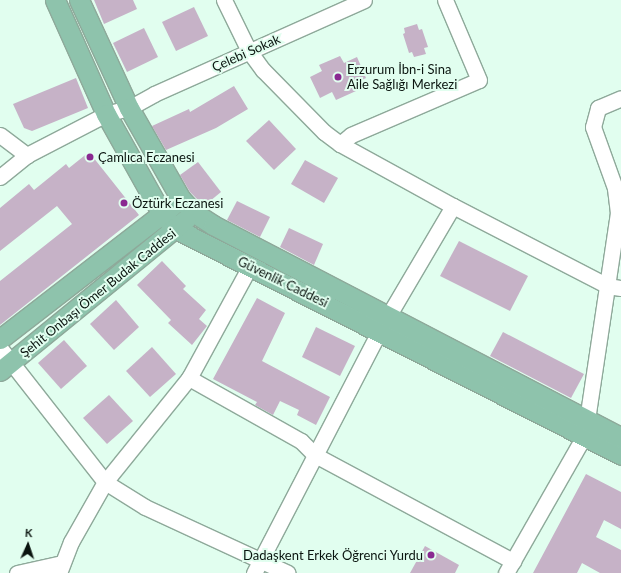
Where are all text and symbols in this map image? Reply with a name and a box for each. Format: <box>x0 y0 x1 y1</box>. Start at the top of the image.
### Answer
street label: Çelebi Sokak <box>209 31 283 75</box>
place label: Erzurum İbn-i Sina Aile Sağlığı Merkezi <box>347 62 457 93</box>
marker: Erzurum İbn-i Sina Aile Sağlığı Merkezi <box>332 71 344 83</box>
place label: Çamlıca Eczanesi <box>98 149 195 165</box>
marker: Çamlıca Eczanesi <box>85 152 95 162</box>
place label: Öztürk Eczanesi <box>132 195 223 211</box>
marker: Öztürk Eczanesi <box>119 198 129 208</box>
street label: Şehit Onbaşı Ömer Budak Caddesi <box>17 225 179 361</box>
street label: Güvenlik Caddesi <box>235 253 331 311</box>
north arrow <box>8 525 48 565</box>
text: K <box>25 526 33 539</box>
place label: Dadaşkent Erkek Öğrenci Yurdu <box>243 547 423 563</box>
marker: Dadaşkent Erkek Öğrenci Yurdu <box>426 550 436 560</box>

